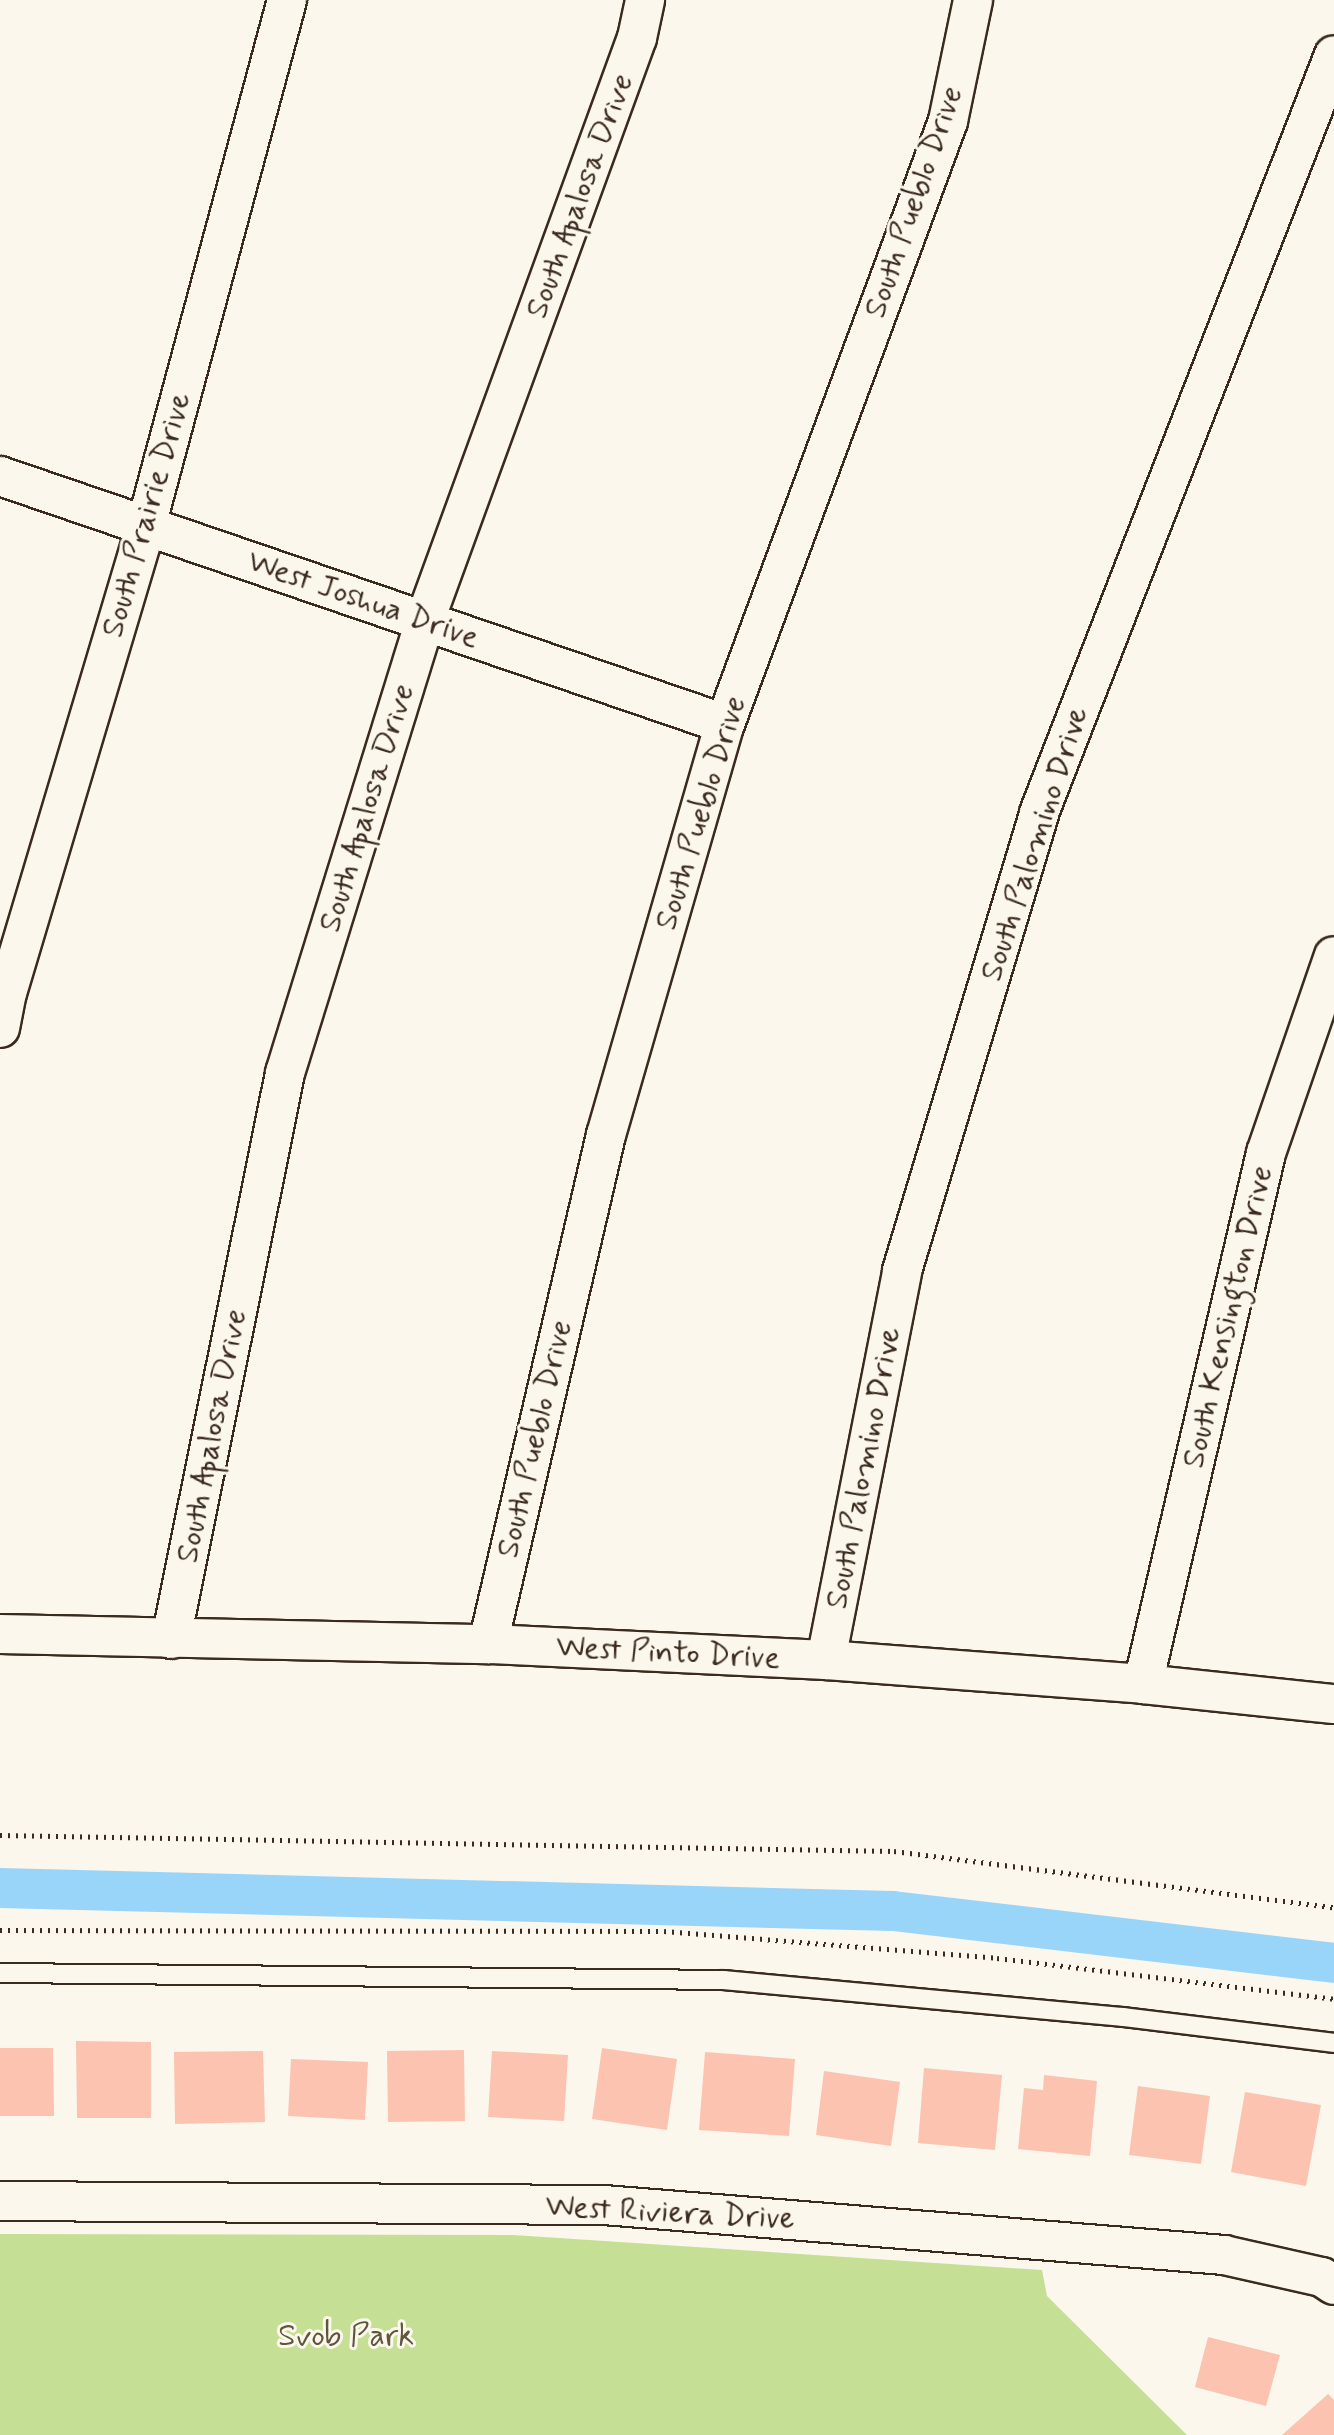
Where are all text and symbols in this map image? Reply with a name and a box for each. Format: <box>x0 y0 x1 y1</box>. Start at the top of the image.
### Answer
street label: South Apalosa Drive <box>518 70 642 322</box>
street label: South Pueblo Drive <box>856 81 972 323</box>
street label: South Prairie Drive <box>94 388 200 642</box>
street label: West Joshua Drive <box>243 543 483 657</box>
street label: South Apalosa Drive <box>311 680 423 936</box>
street label: South Pueblo Drive <box>647 691 755 935</box>
street label: South Palomino Drive <box>973 703 1097 985</box>
street label: South Kensington Drive <box>1175 1163 1281 1471</box>
street label: South Apalosa Drive <box>169 1307 255 1565</box>
street label: South Pueblo Drive <box>489 1316 581 1562</box>
street label: South Palomino Drive <box>818 1325 910 1611</box>
street label: West Pinto Drive <box>556 1628 780 1678</box>
street label: West Riviera Drive <box>545 2187 795 2239</box>
park label: Svob Park <box>278 2317 414 2355</box>

